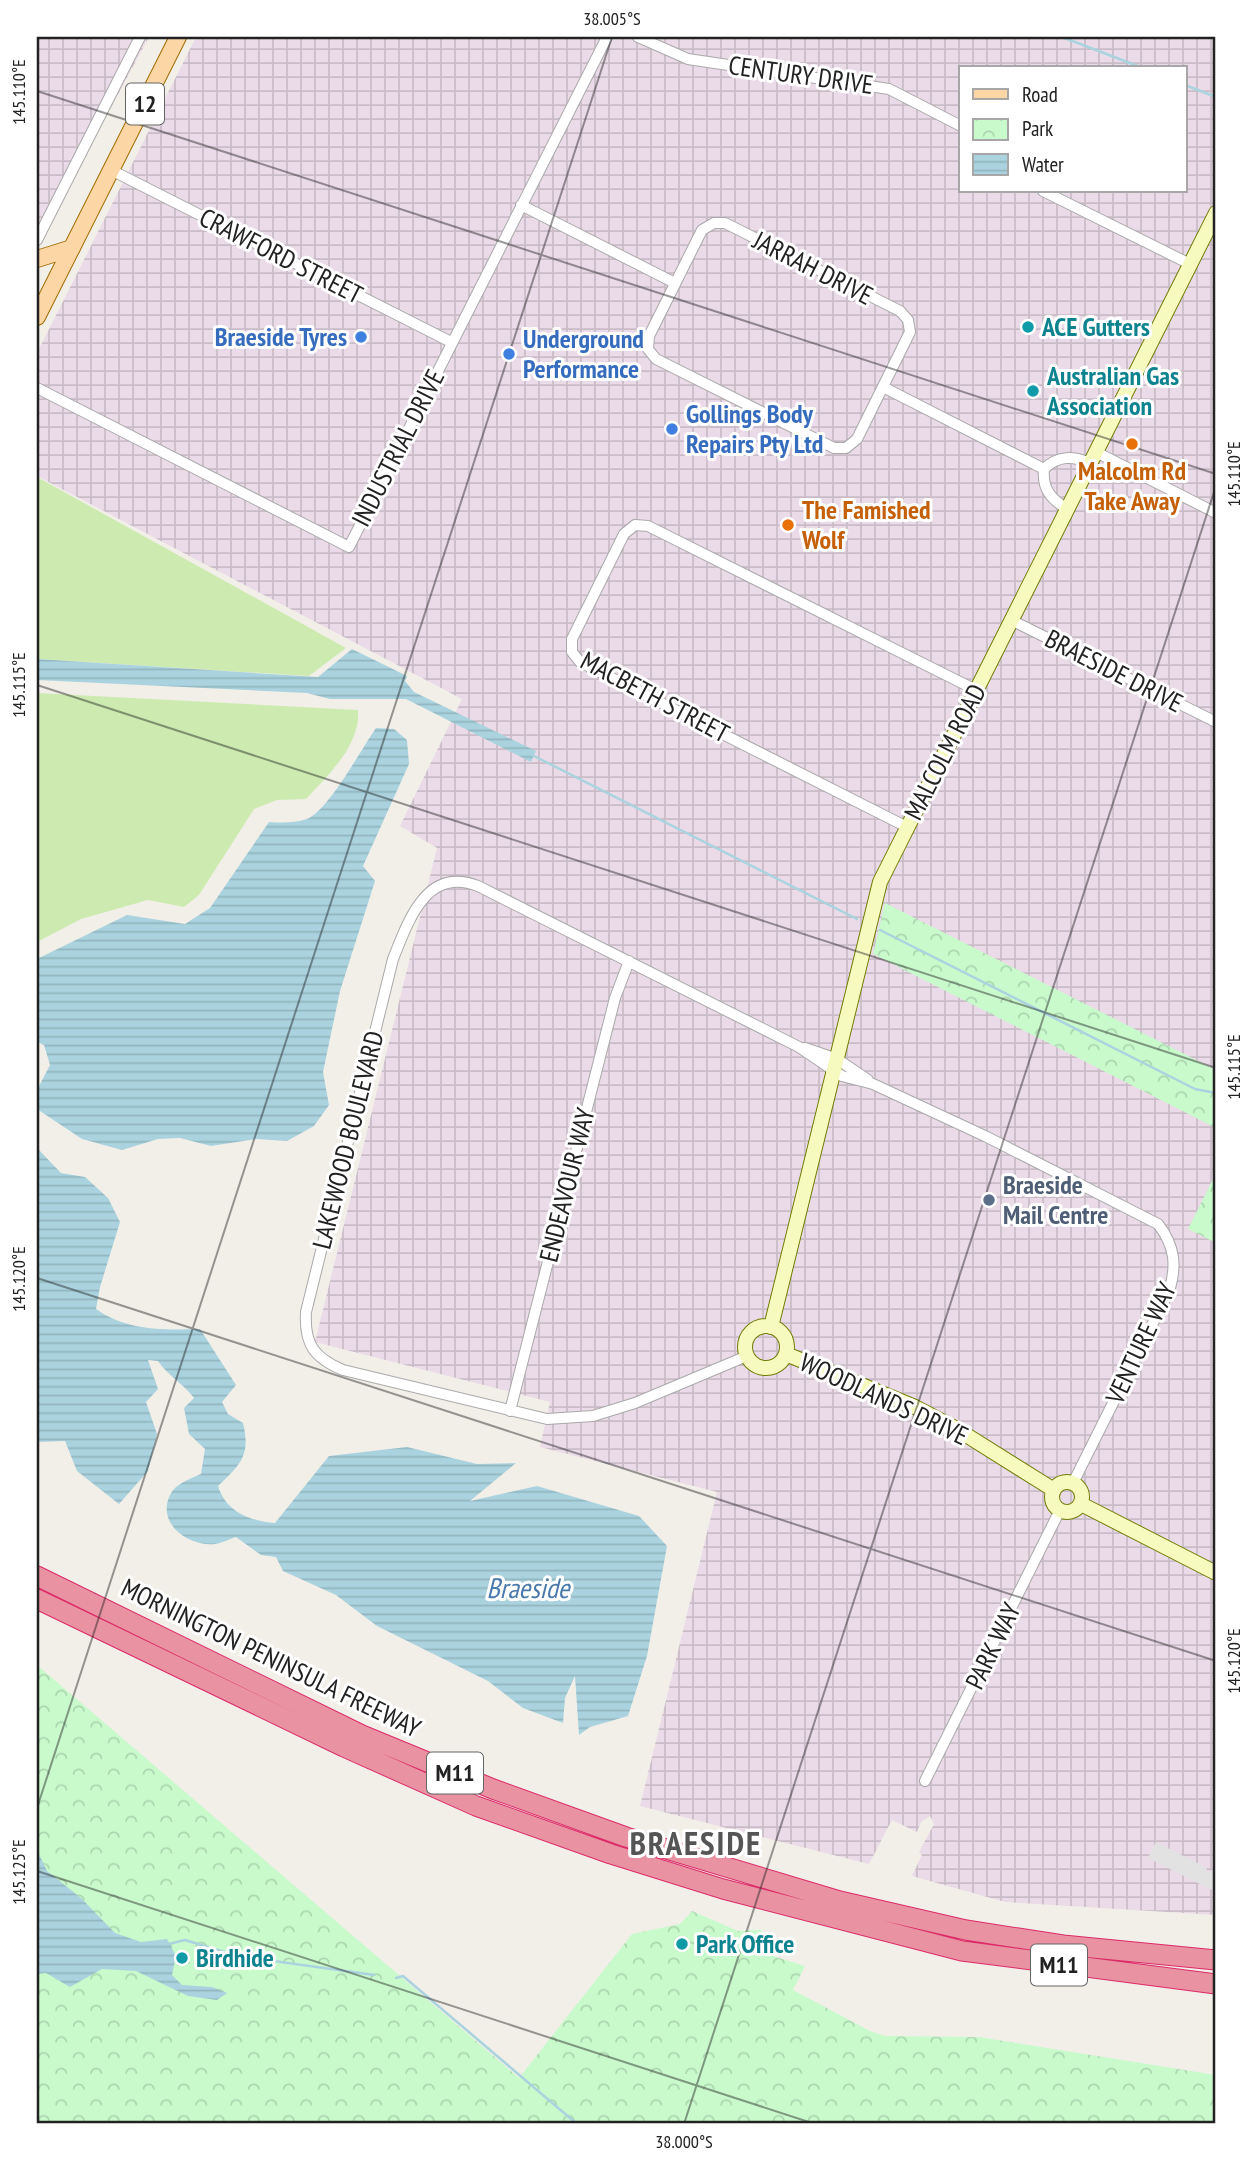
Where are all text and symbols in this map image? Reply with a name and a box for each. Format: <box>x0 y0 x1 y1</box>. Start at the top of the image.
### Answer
text: 38.005°S <box>583 7 641 30</box>
street label: CENTURY DRIVE <box>727 48 876 101</box>
text: 145.110°E <box>7 59 30 125</box>
legend <box>959 66 1186 192</box>
text: Road <box>1022 81 1058 108</box>
road number: 12 <box>126 84 164 124</box>
text: Park <box>1022 115 1053 142</box>
text: Water <box>1022 151 1064 178</box>
street label: CRAWFORD STREET <box>194 200 369 311</box>
street label: JARRAH DRIVE <box>747 223 879 312</box>
place label: ACE Gutters <box>1041 310 1150 343</box>
marker: ACE Gutters <box>1020 319 1036 335</box>
place label: Braeside Tyres <box>215 320 347 353</box>
place label: Underground Performance <box>523 322 644 385</box>
marker: Braeside Tyres <box>353 329 369 345</box>
marker: Underground Performance <box>501 346 517 362</box>
place label: Australian Gas Association <box>1046 359 1179 422</box>
street label: INDUSTRIAL DRIVE <box>344 364 451 532</box>
marker: Australian Gas Association <box>1025 383 1041 399</box>
place label: Gollings Body Repairs Pty Ltd <box>686 397 823 460</box>
marker: Gollings Body Repairs Pty Ltd <box>664 421 680 437</box>
marker: Malcolm Rd Take Away <box>1124 436 1140 452</box>
text: 145.110°E <box>1222 441 1245 507</box>
place label: Malcolm Rd Take Away <box>1078 454 1186 517</box>
place label: The Famished Wolf <box>801 493 931 556</box>
marker: The Famished Wolf <box>780 517 796 533</box>
street label: BRAESIDE DRIVE <box>1040 622 1189 719</box>
street label: MACBETH STREET <box>575 644 736 750</box>
text: 145.115°E <box>7 652 30 718</box>
street label: MALCOLM ROAD <box>896 678 993 825</box>
street label: LAKEWOOD BOULEVARD <box>304 1027 391 1252</box>
text: 145.115°E <box>1222 1034 1245 1100</box>
street label: ENDEAVOUR WAY <box>531 1104 602 1265</box>
place label: Braeside Mail Centre <box>1003 1168 1108 1231</box>
marker: Braeside Mail Centre <box>981 1192 997 1208</box>
text: 145.120°E <box>7 1246 30 1312</box>
street label: VENTURE WAY <box>1098 1277 1183 1410</box>
street label: WOODLANDS DRIVE <box>795 1345 974 1452</box>
water label: Braeside <box>487 1569 572 1606</box>
street label: MORNINGTON PENINSULA FREEWAY <box>116 1571 426 1745</box>
street label: PARK WAY <box>958 1597 1028 1694</box>
text: 145.120°E <box>1222 1628 1245 1694</box>
road number: M11 <box>427 1752 483 1794</box>
district label: BRAESIDE <box>630 1821 762 1864</box>
text: 145.125°E <box>7 1839 30 1905</box>
place label: Park Office <box>696 1927 794 1960</box>
marker: Park Office <box>674 1936 690 1952</box>
place label: Birdhide <box>196 1941 274 1974</box>
road number: M11 <box>1031 1944 1087 1986</box>
marker: Birdhide <box>174 1950 190 1966</box>
text: 38.000°S <box>655 2130 713 2153</box>

